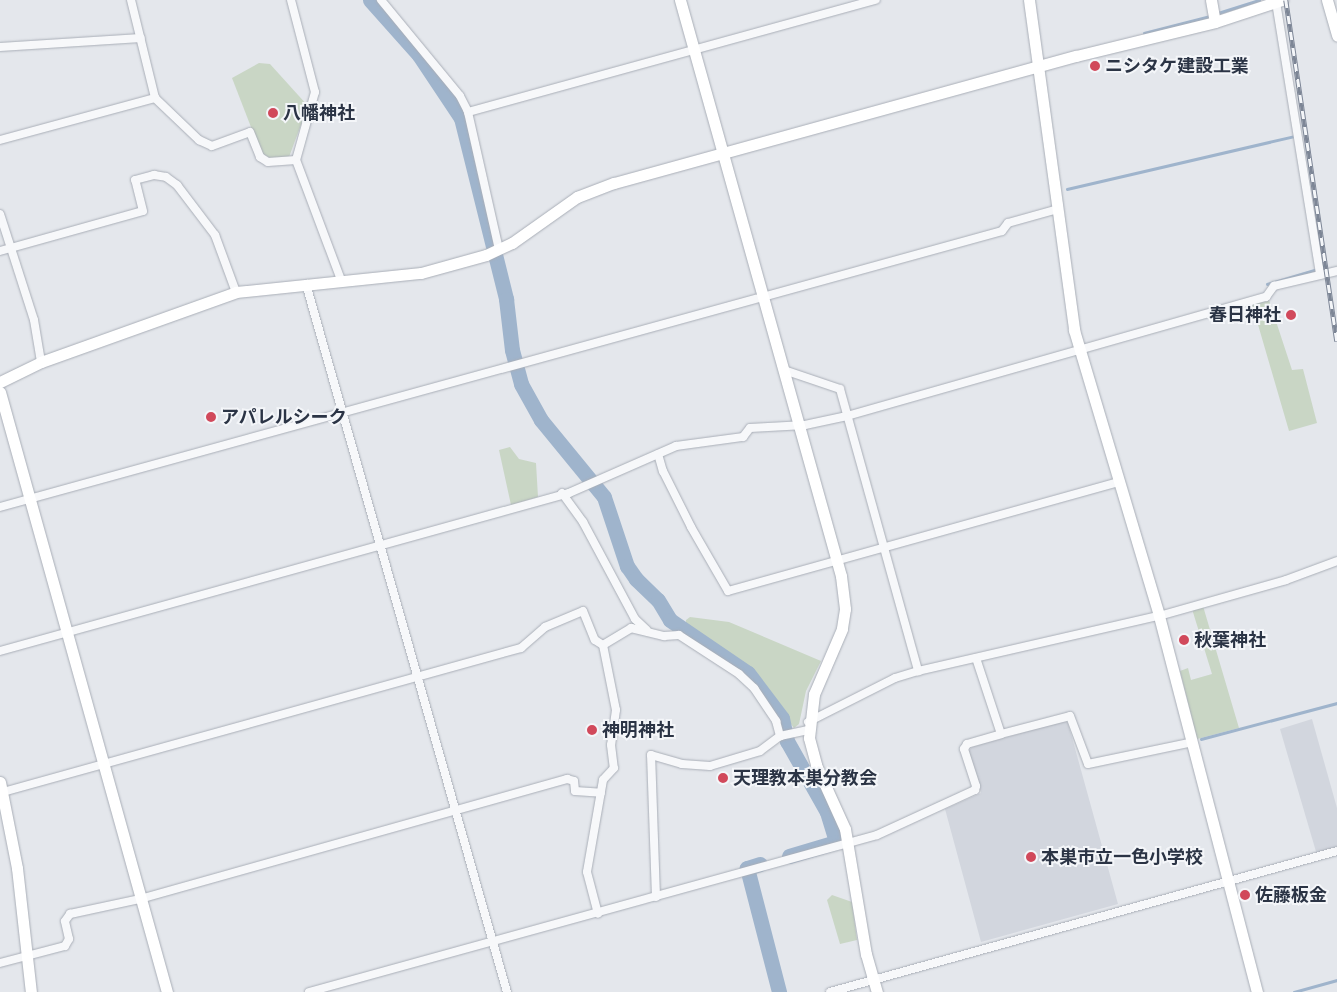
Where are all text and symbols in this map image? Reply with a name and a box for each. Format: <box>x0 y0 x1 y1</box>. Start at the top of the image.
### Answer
place label: ニシタケ建設工業 <box>1105 55 1249 77</box>
marker: ニシタケ建設工業 <box>1089 60 1101 72</box>
place label: 八幡神社 <box>283 102 355 124</box>
marker: 八幡神社 <box>267 107 279 119</box>
place label: 春日神社 <box>1209 304 1281 326</box>
marker: 春日神社 <box>1285 309 1297 321</box>
place label: アパレルシーク <box>221 406 347 428</box>
marker: アパレルシーク <box>205 411 217 423</box>
place label: 秋葉神社 <box>1194 629 1266 651</box>
marker: 秋葉神社 <box>1178 634 1190 646</box>
place label: 神明神社 <box>602 719 674 741</box>
marker: 神明神社 <box>586 724 598 736</box>
place label: 天理教本巣分教会 <box>733 767 877 789</box>
marker: 天理教本巣分教会 <box>717 772 729 784</box>
place label: 本巣市立一色小学校 <box>1041 846 1203 868</box>
marker: 本巣市立一色小学校 <box>1025 851 1037 863</box>
place label: 佐藤板金 <box>1255 884 1327 906</box>
marker: 佐藤板金 <box>1239 889 1251 901</box>

